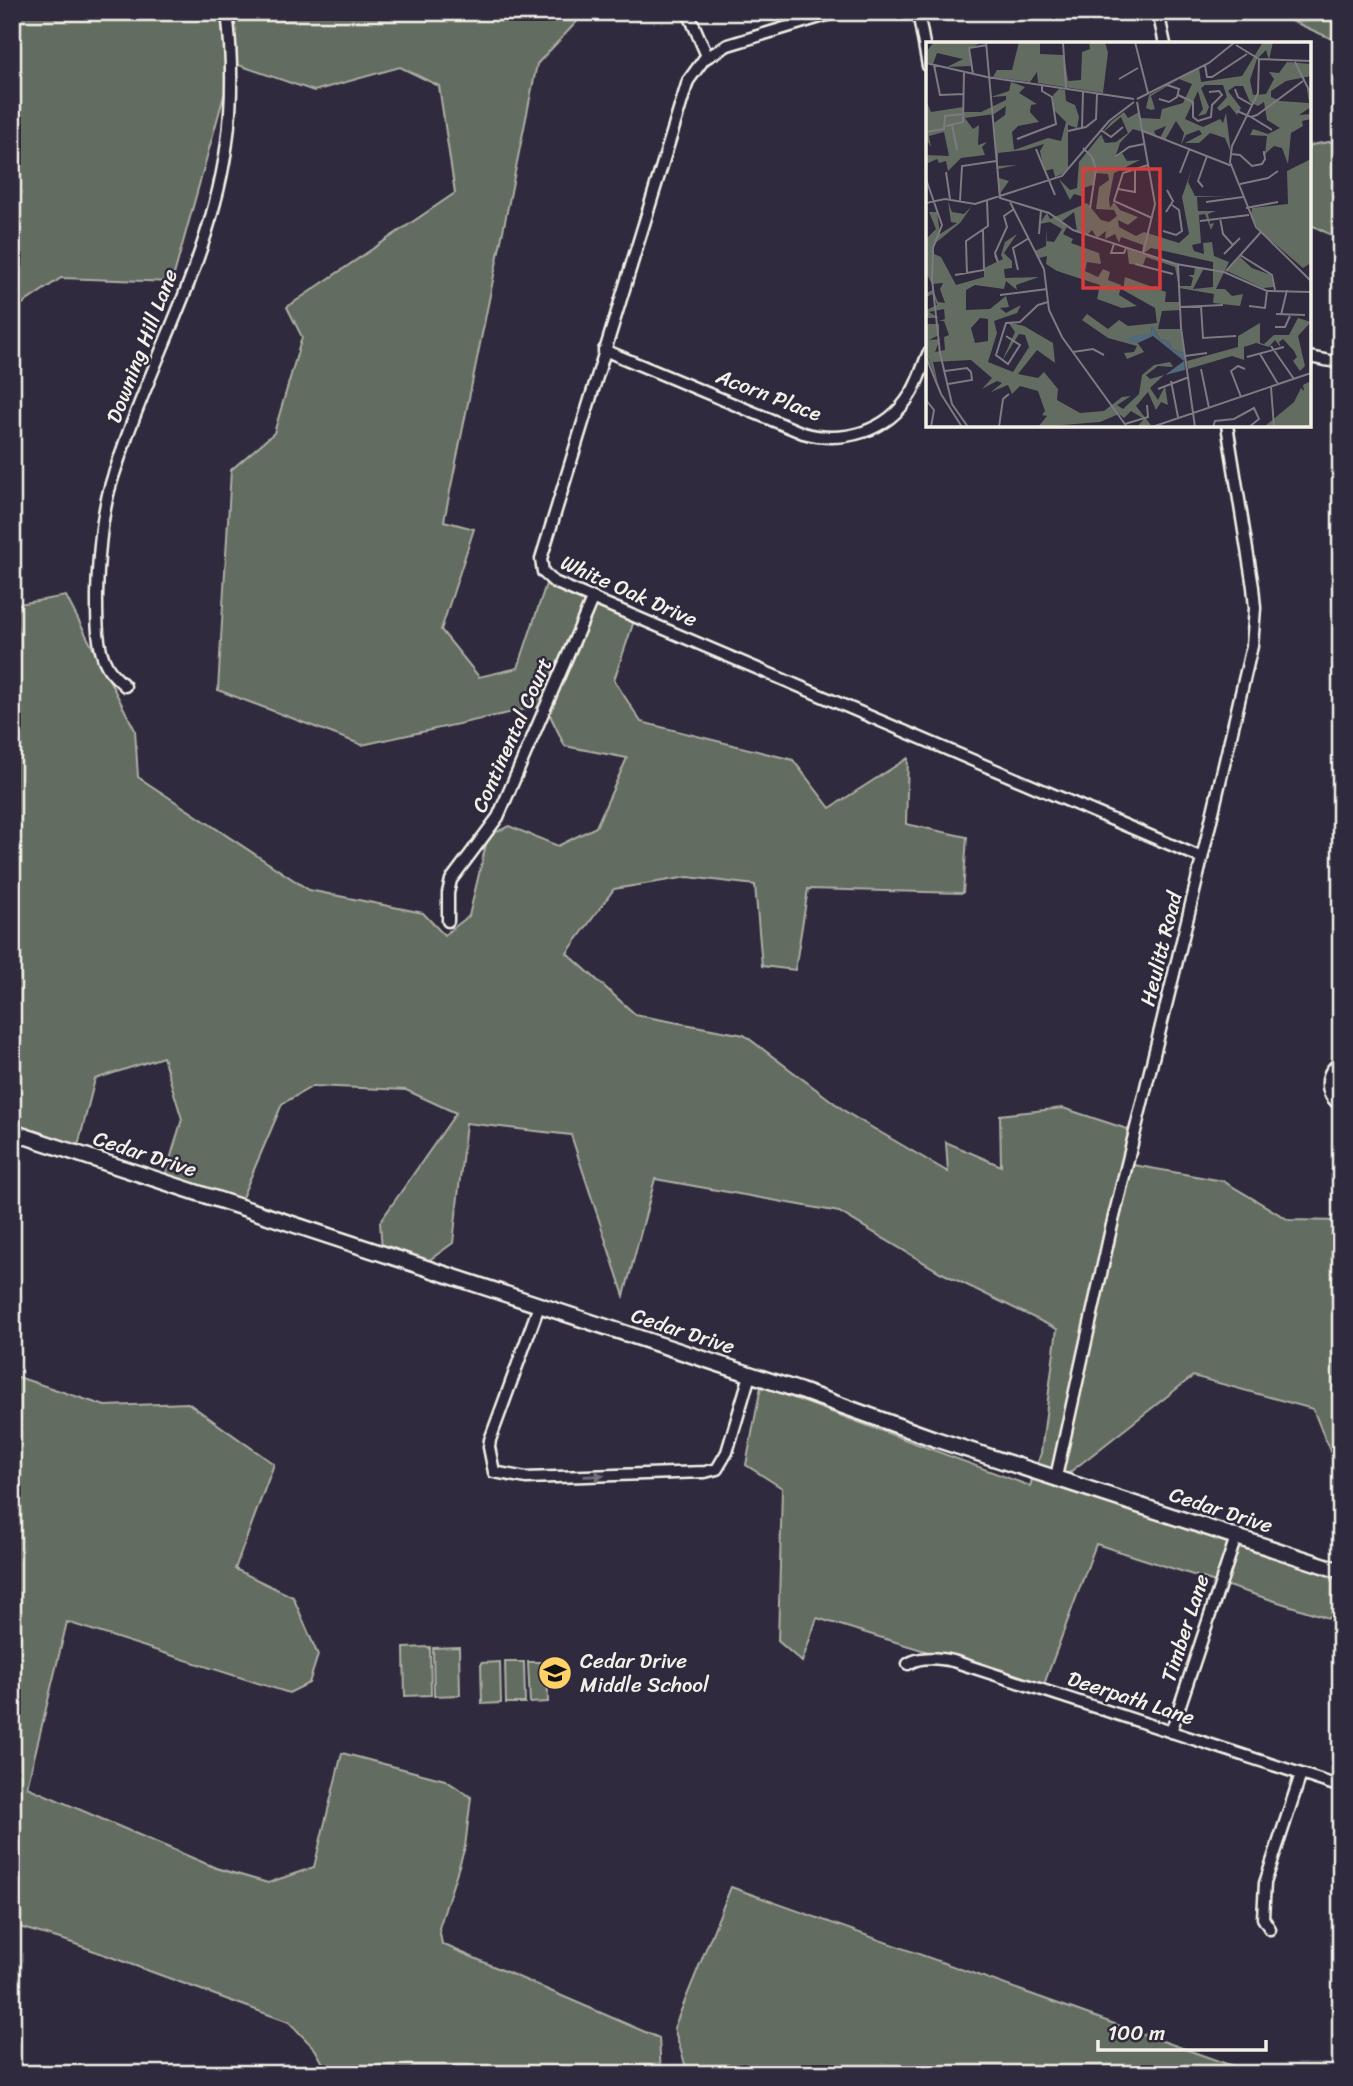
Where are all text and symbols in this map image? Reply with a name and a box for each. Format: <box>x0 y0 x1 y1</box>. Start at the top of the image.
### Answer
inset map <box>926 42 1311 427</box>
street label: Downing Hill Lane <box>95 263 189 429</box>
street label: Acorn Place <box>710 357 827 432</box>
street label: White Oak Drive <box>554 544 704 638</box>
street label: Continental Court <box>461 651 563 819</box>
street label: Heulitt Road <box>1128 886 1194 1010</box>
street label: Cedar Drive <box>88 1119 202 1189</box>
street label: Cedar Drive <box>626 1296 740 1366</box>
one-way arrow <box>583 1470 605 1481</box>
street label: Cedar Drive <box>1164 1475 1278 1545</box>
street label: Timber Lane <box>1150 1569 1220 1687</box>
place label: Cedar Drive Middle School <box>580 1642 710 1704</box>
school or university icon: Cedar Drive Middle School <box>536 1654 574 1692</box>
street label: Deerpath Lane <box>1063 1660 1200 1736</box>
scale bar <box>1098 2009 1266 2053</box>
text: 100 m <box>1108 2014 1165 2052</box>

